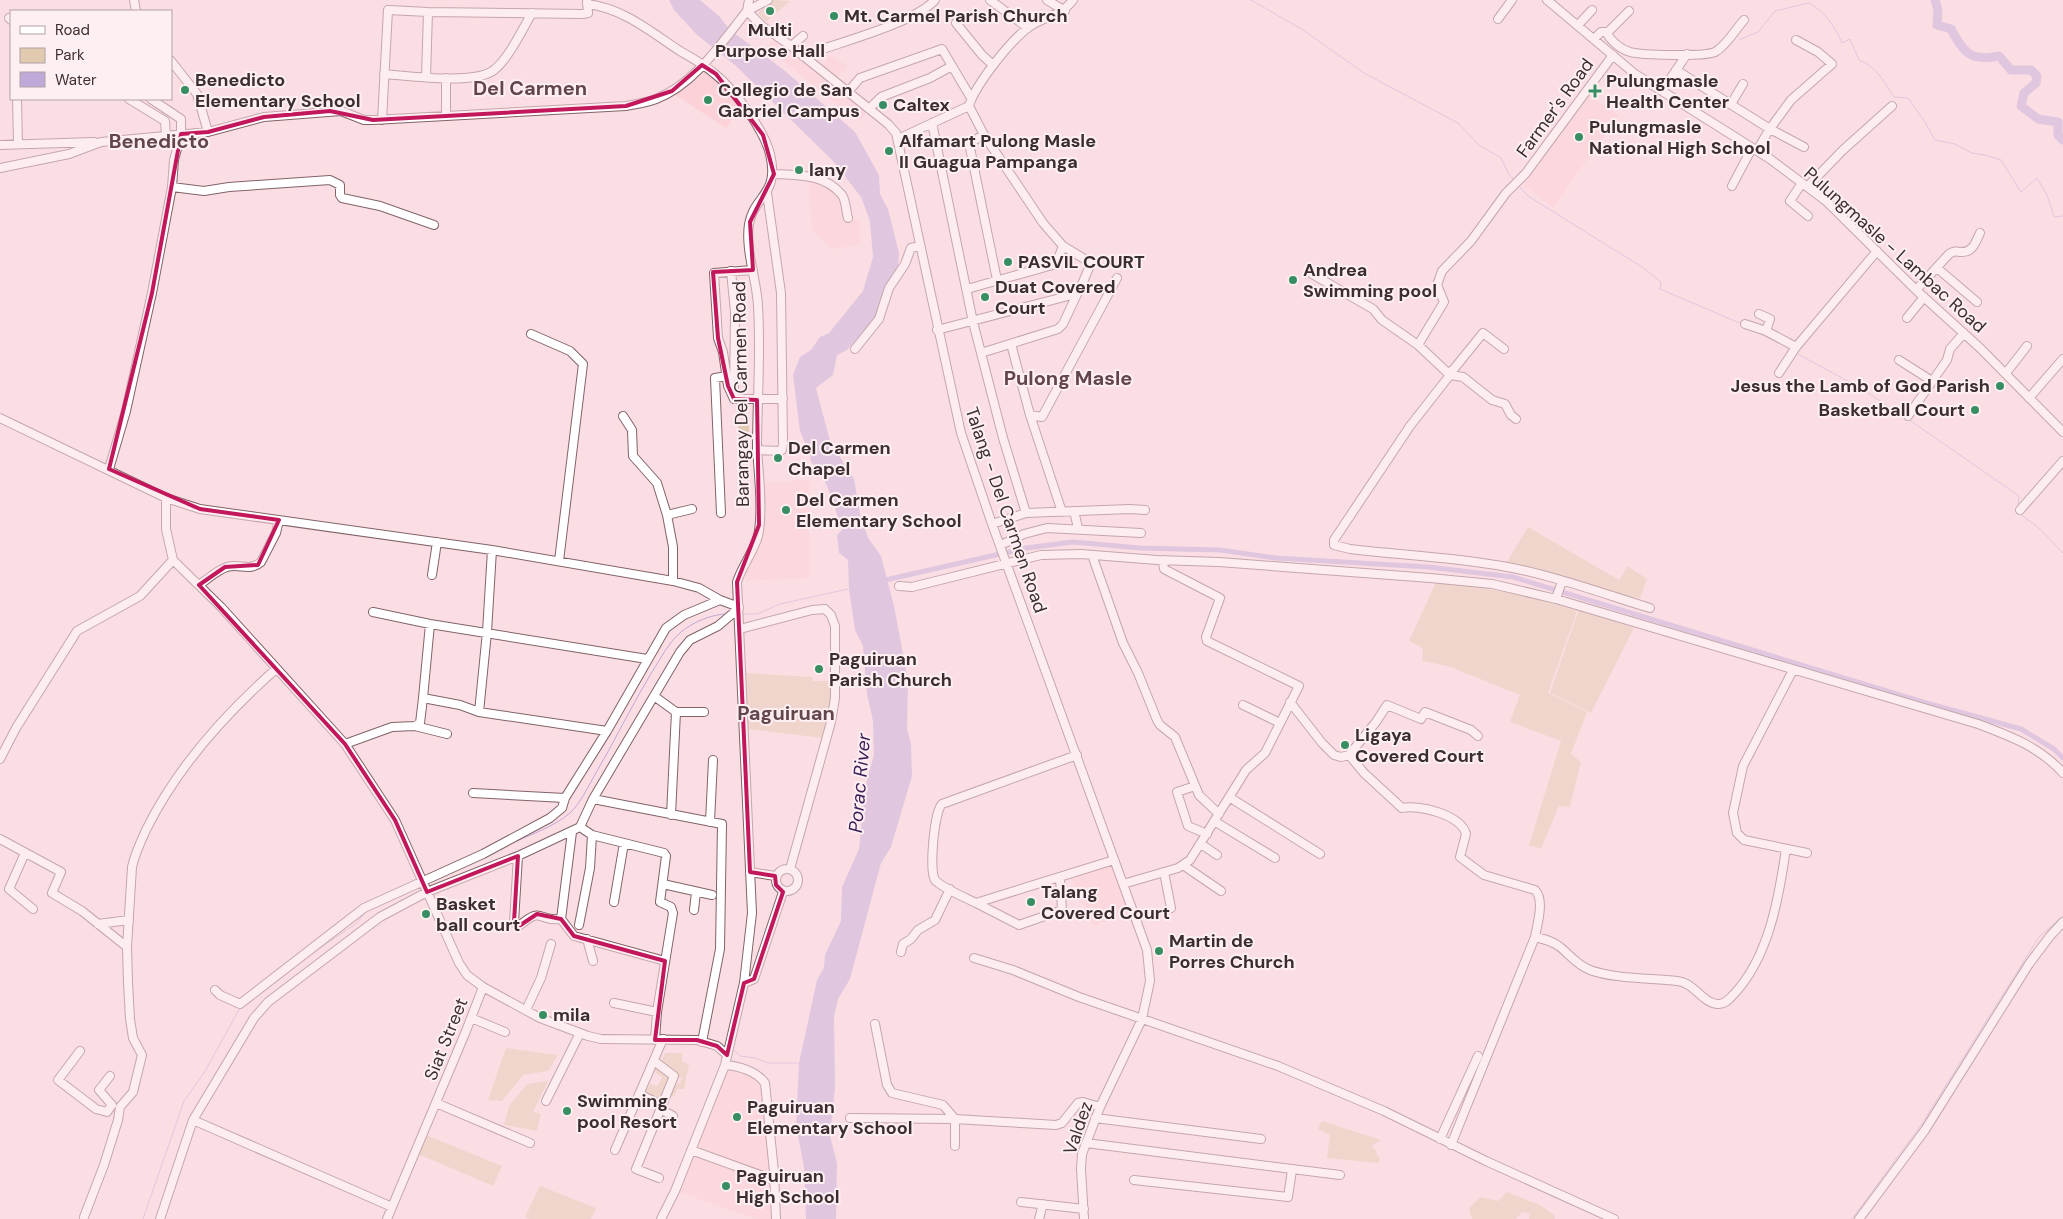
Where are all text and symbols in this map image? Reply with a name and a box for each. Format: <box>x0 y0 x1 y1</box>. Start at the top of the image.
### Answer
place label: Mt. Carmel Parish Church <box>844 4 1068 28</box>
marker: Multi Purpose Hall <box>764 5 776 17</box>
legend <box>10 10 172 100</box>
marker: Mt. Carmel Parish Church <box>828 10 840 22</box>
place label: Multi Purpose Hall <box>715 18 825 63</box>
text: Road <box>55 20 90 40</box>
text: Park <box>55 45 85 65</box>
street label: Farmer's Road <box>1511 54 1599 162</box>
place label: Benedicto Elementary School <box>195 68 361 113</box>
place label: Pulungmasle Health Center <box>1606 69 1729 114</box>
text: Water <box>55 70 97 90</box>
district label: Del Carmen <box>473 75 587 101</box>
place label: Collegio de San Gabriel Campus <box>718 78 860 123</box>
marker: Benedicto Elementary School <box>179 84 191 96</box>
marker: Pulungmasle Health Center <box>1588 84 1602 98</box>
place label: Caltex <box>893 93 950 117</box>
marker: Collegio de San Gabriel Campus <box>702 94 714 106</box>
marker: Caltex <box>877 99 889 111</box>
place label: Pulungmasle National High School <box>1589 115 1771 160</box>
district label: Benedicto <box>109 128 209 154</box>
place label: Alfamart Pulong Masle II Guagua Pampanga <box>899 129 1096 174</box>
marker: Pulungmasle National High School <box>1573 131 1585 143</box>
marker: Alfamart Pulong Masle II Guagua Pampanga <box>883 145 895 157</box>
place label: lany <box>809 158 846 182</box>
street label: Pulungmasle - Lambac Road <box>1799 162 1991 338</box>
marker: lany <box>793 164 805 176</box>
place label: PASVIL COURT <box>1018 250 1145 274</box>
marker: PASVIL COURT <box>1002 256 1014 268</box>
place label: Andrea Swimming pool <box>1303 258 1437 303</box>
marker: Andrea Swimming pool <box>1287 274 1299 286</box>
place label: Duat Covered Court <box>995 275 1116 320</box>
street label: Barangay Del Carmen Road <box>727 281 755 507</box>
marker: Duat Covered Court <box>979 291 991 303</box>
district label: Pulong Masle <box>1004 365 1132 391</box>
place label: Jesus the Lamb of God Parish <box>1731 374 1990 398</box>
marker: Jesus the Lamb of God Parish <box>1994 380 2006 392</box>
place label: Basketball Court <box>1819 398 1965 422</box>
street label: Talang - Del Carmen Road <box>959 404 1053 616</box>
marker: Basketball Court <box>1969 404 1981 416</box>
place label: Del Carmen Chapel <box>788 436 891 481</box>
marker: Del Carmen Chapel <box>772 452 784 464</box>
place label: Del Carmen Elementary School <box>796 488 962 533</box>
marker: Del Carmen Elementary School <box>780 504 792 516</box>
place label: Paguiruan Parish Church <box>829 647 952 692</box>
marker: Paguiruan Parish Church <box>813 663 825 675</box>
district label: Paguiruan <box>737 700 835 726</box>
place label: Ligaya Covered Court <box>1355 723 1484 768</box>
water label: Porac River <box>843 731 876 834</box>
marker: Ligaya Covered Court <box>1339 739 1351 751</box>
place label: Talang Covered Court <box>1041 880 1170 925</box>
place label: Basket ball court <box>436 892 520 937</box>
marker: Talang Covered Court <box>1025 896 1037 908</box>
marker: Basket ball court <box>420 908 432 920</box>
place label: Martin de Porres Church <box>1169 929 1295 974</box>
marker: Martin de Porres Church <box>1153 945 1165 957</box>
street label: Siat Street <box>419 994 473 1084</box>
place label: mila <box>553 1003 590 1027</box>
marker: mila <box>537 1009 549 1021</box>
place label: Swimming pool Resort <box>577 1089 677 1134</box>
place label: Paguiruan Elementary School <box>747 1095 913 1140</box>
street label: Valdez <box>1058 1098 1098 1158</box>
marker: Swimming pool Resort <box>561 1105 573 1117</box>
marker: Paguiruan Elementary School <box>731 1111 743 1123</box>
place label: Paguiruan High School <box>736 1164 840 1209</box>
marker: Paguiruan High School <box>720 1180 732 1192</box>

